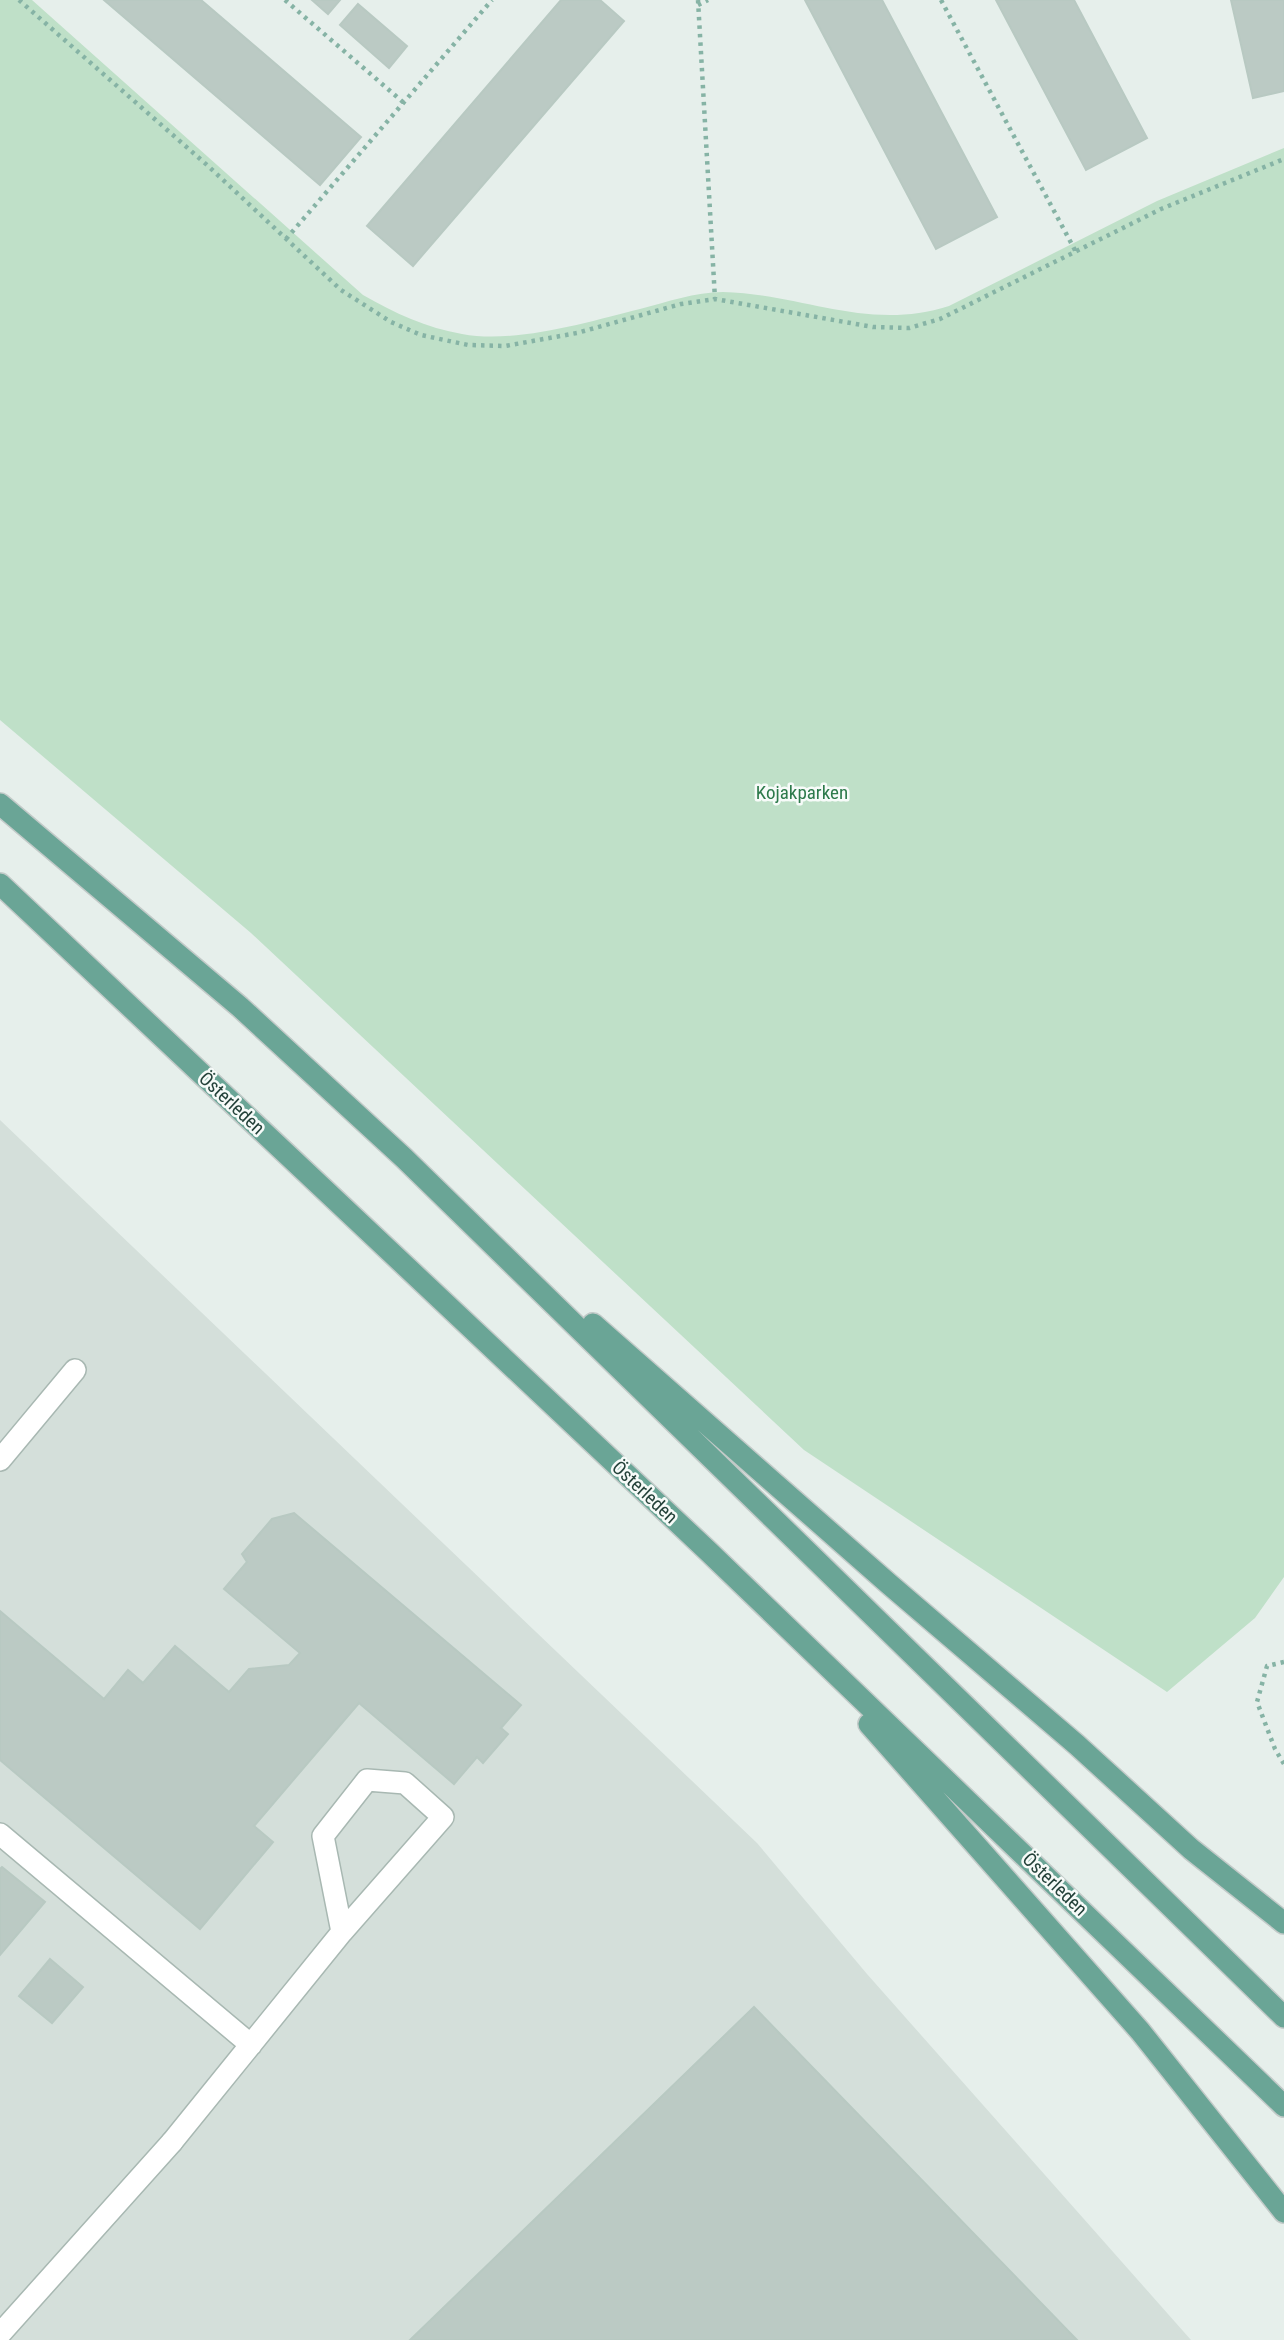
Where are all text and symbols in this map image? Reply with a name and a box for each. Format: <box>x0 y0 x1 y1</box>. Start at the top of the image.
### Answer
park label: Kojakparken <box>756 781 848 804</box>
street label: Österleden <box>194 1067 270 1139</box>
street label: Österleden <box>607 1456 683 1528</box>
street label: Österleden <box>1018 1848 1092 1920</box>

